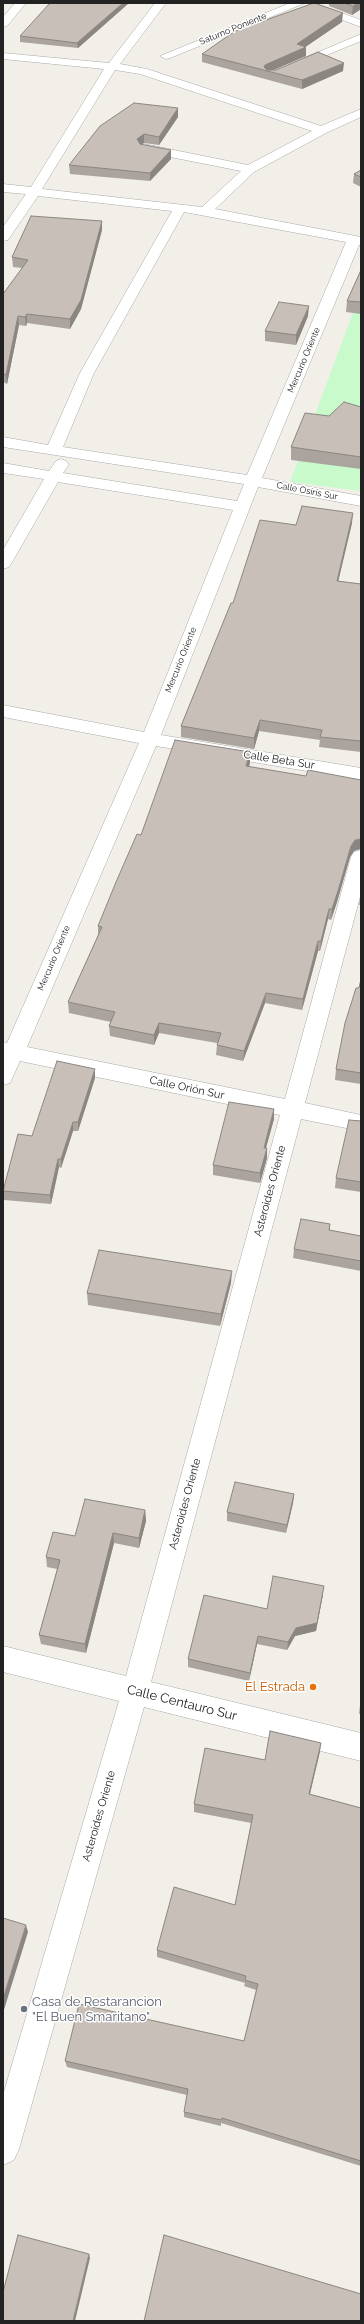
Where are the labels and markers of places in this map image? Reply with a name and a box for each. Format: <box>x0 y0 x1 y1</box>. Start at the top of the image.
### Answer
place label: El Estrada <box>245 1679 305 1695</box>
marker: El Estrada <box>308 1682 318 1692</box>
place label: Casa de Restarancion "El Buen Smaritano" <box>32 1994 162 2025</box>
marker: Casa de Restarancion "El Buen Smaritano" <box>19 2004 29 2014</box>

